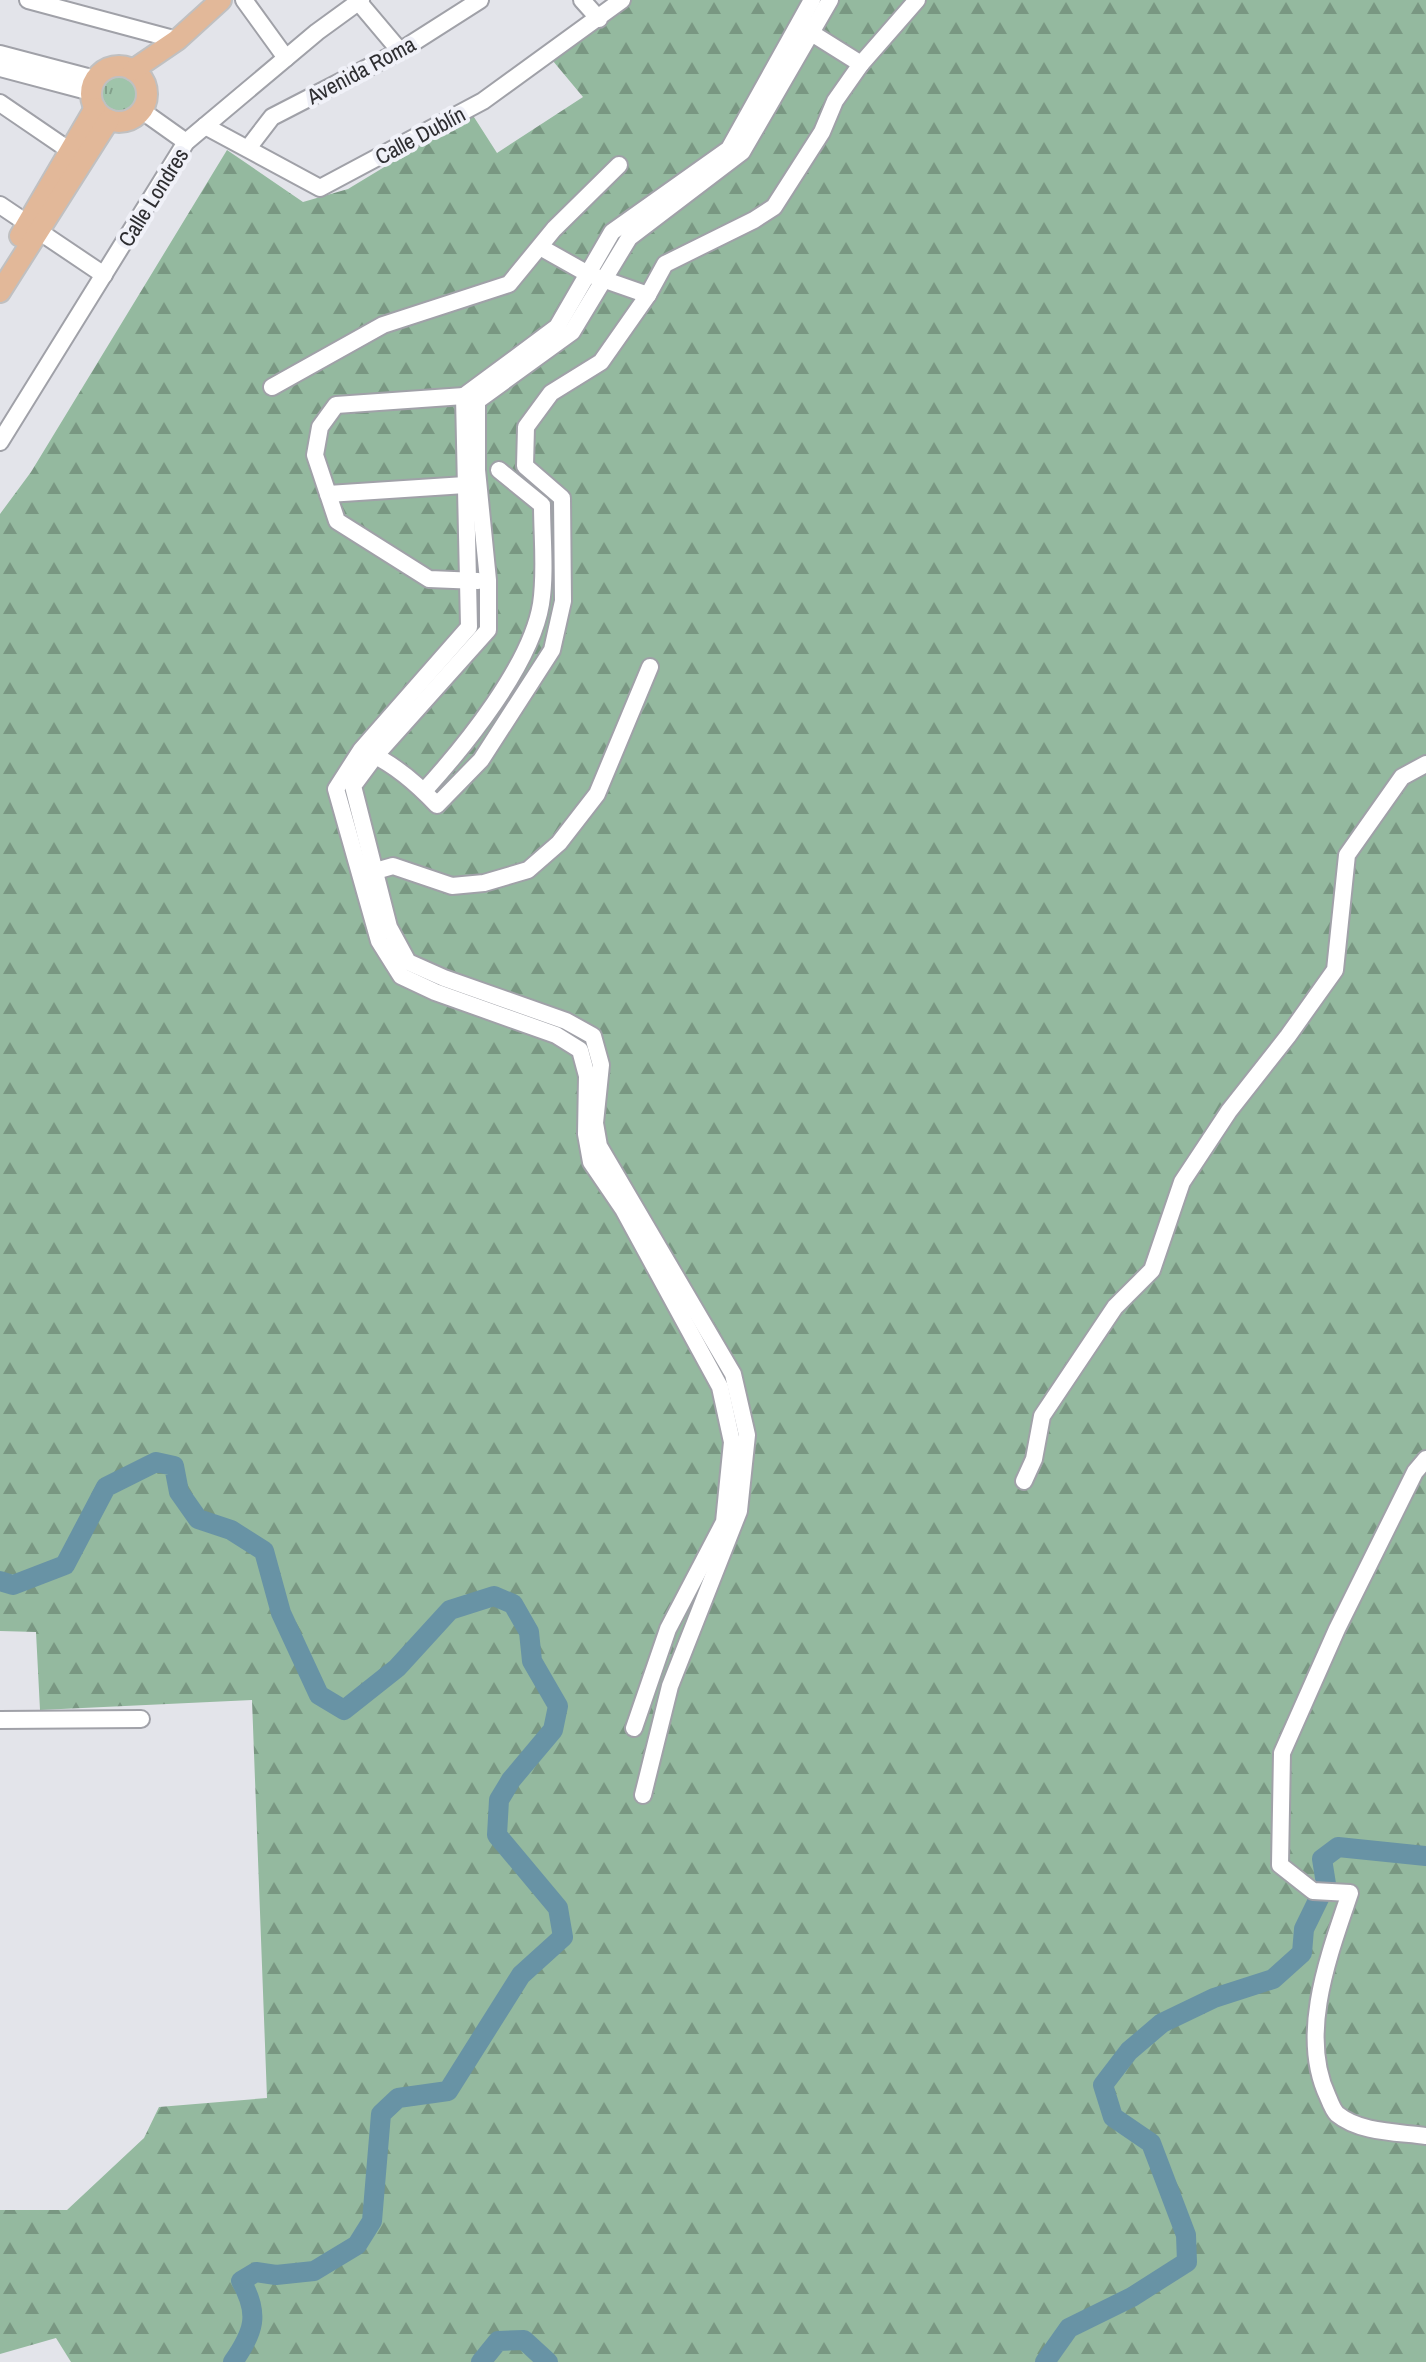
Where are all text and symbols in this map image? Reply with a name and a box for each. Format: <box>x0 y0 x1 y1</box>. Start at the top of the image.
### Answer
street label: Avenida Roma <box>301 29 421 112</box>
street label: Calle Dublín <box>370 99 470 171</box>
street label: Calle Londres <box>111 142 195 252</box>

